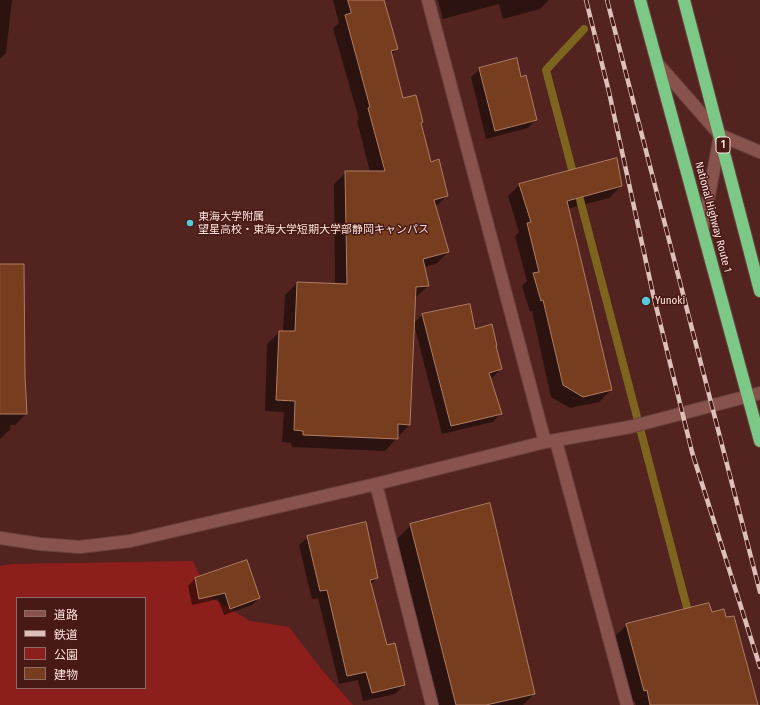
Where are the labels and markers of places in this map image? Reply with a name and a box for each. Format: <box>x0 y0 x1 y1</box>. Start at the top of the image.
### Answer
place label: 東海大学附属 望星高校・東海大学短期大学部静岡キャンパス <box>198 210 429 236</box>
marker: 東海大学附属 望星高校・東海大学短期大学部静岡キャンパス <box>185 218 195 228</box>
place label: Yunoki <box>655 294 685 308</box>
marker: Yunoki <box>640 295 652 307</box>

